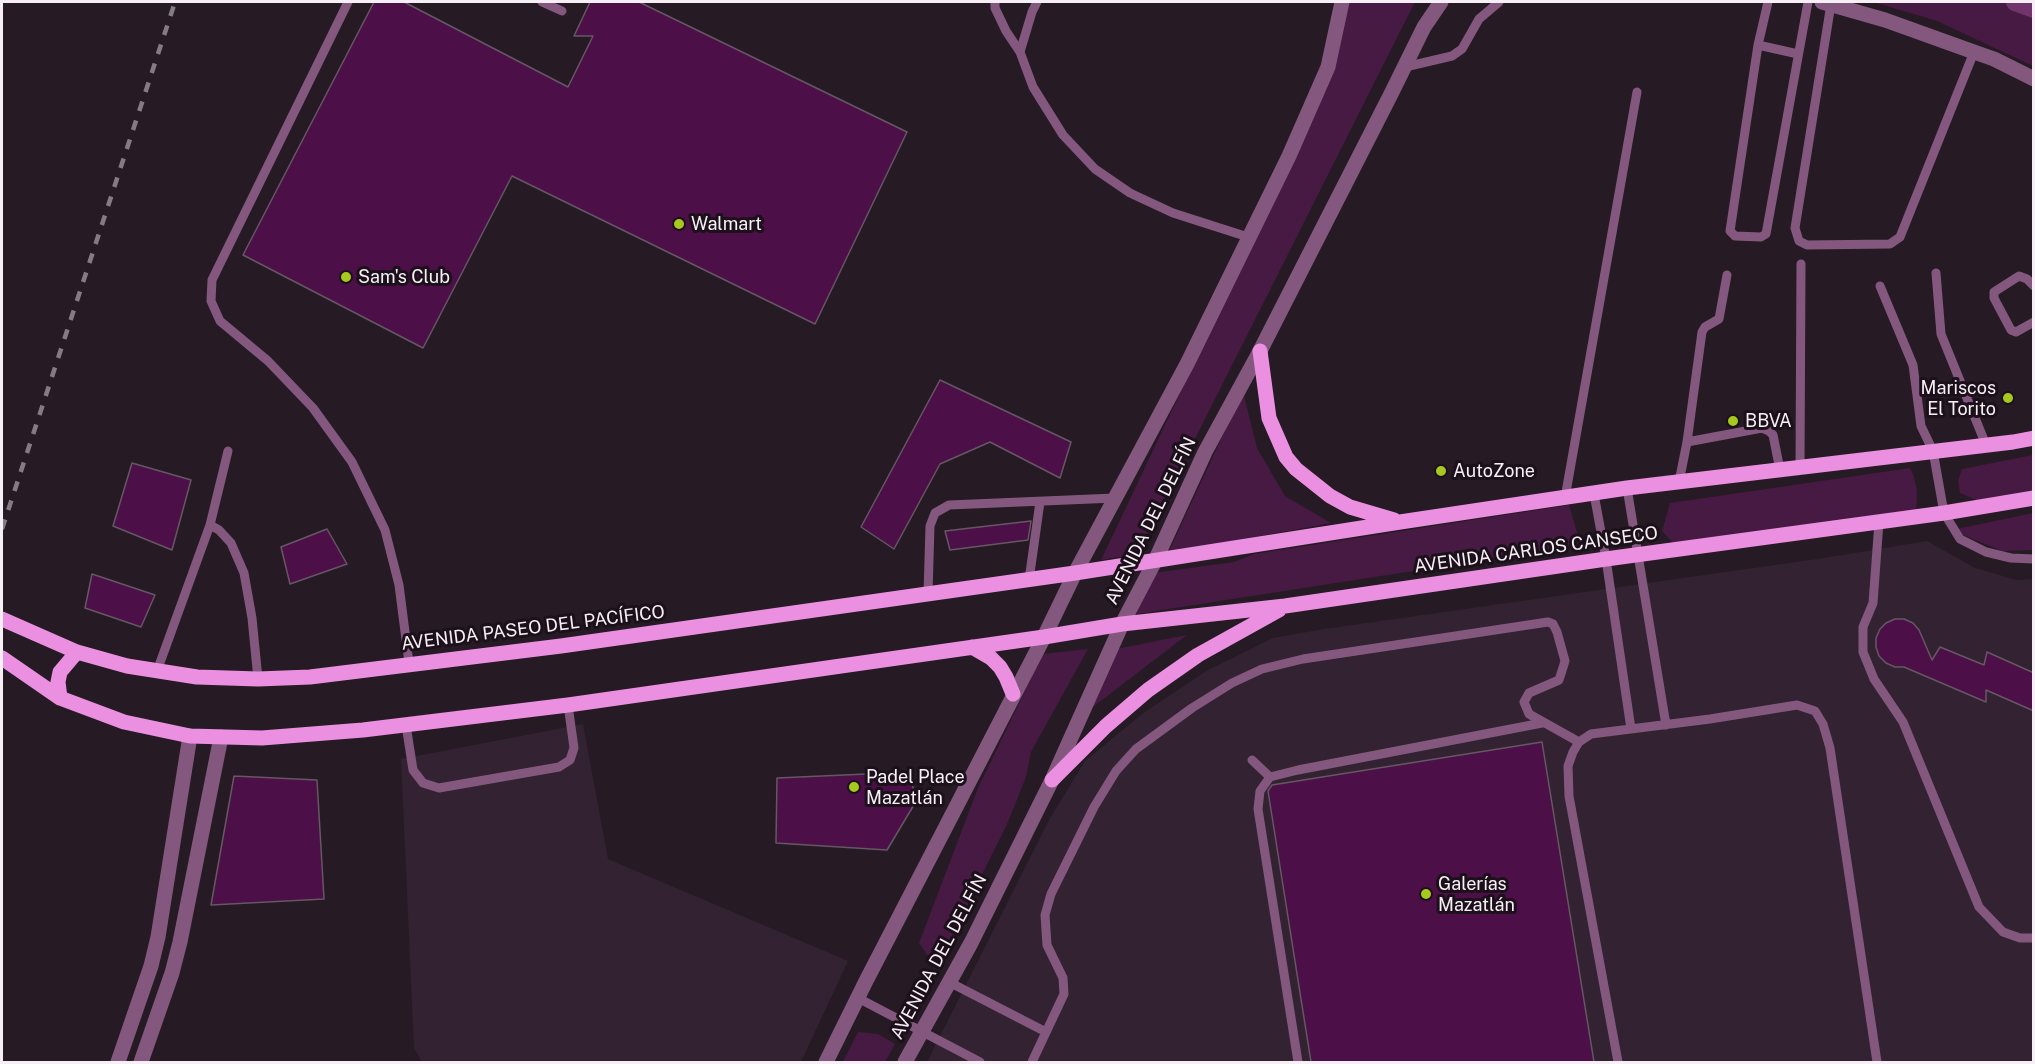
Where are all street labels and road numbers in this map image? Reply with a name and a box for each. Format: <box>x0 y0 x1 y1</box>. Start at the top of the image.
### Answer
street label: AVENIDA DEL DELFÍN <box>1101 434 1201 608</box>
street label: AVENIDA CARLOS CANSECO <box>1413 522 1659 578</box>
street label: AVENIDA PASEO DEL PACÍFICO <box>400 601 666 655</box>
street label: AVENIDA DEL DELFÍN <box>886 871 992 1043</box>

